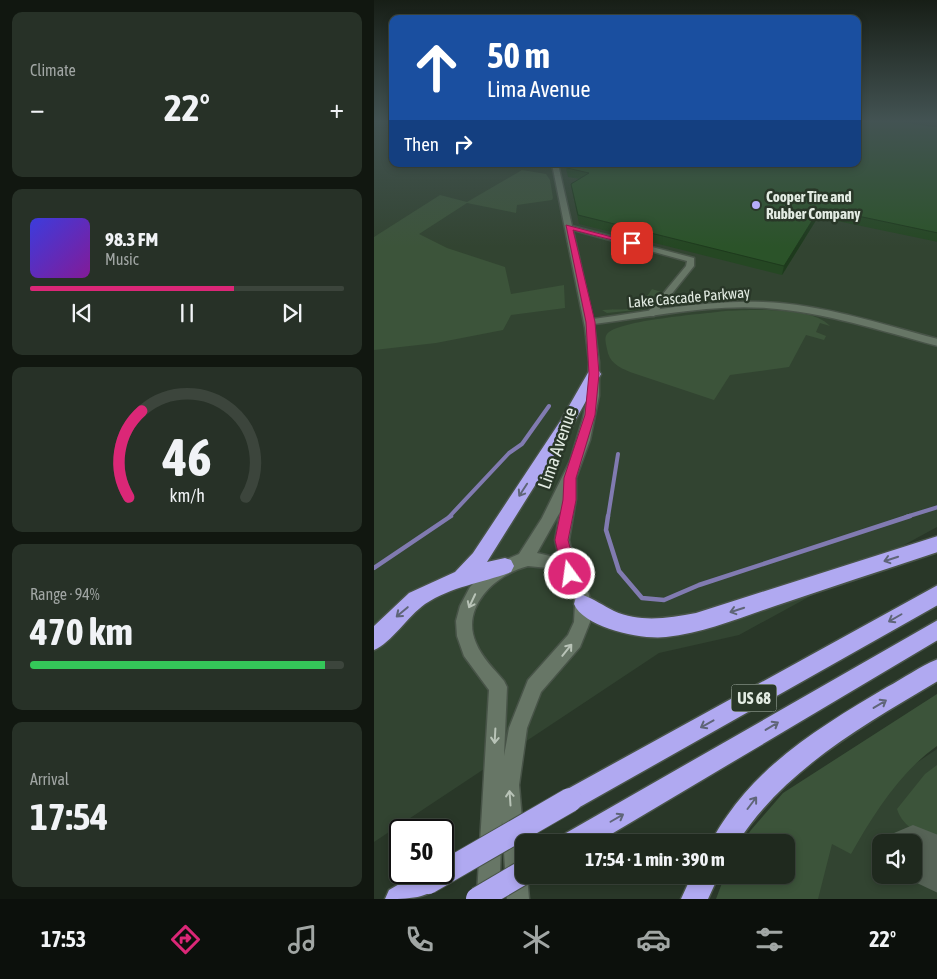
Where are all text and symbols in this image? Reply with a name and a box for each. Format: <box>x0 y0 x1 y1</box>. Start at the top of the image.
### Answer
icon: ahead <box>404 35 469 100</box>
text: 50 m <box>487 35 550 75</box>
text: Climate <box>30 61 76 79</box>
text: Lima Avenue <box>487 76 591 102</box>
text: 22° <box>164 86 210 129</box>
text: − <box>30 92 45 124</box>
text: + <box>329 92 344 124</box>
icon: right <box>449 130 477 158</box>
text: Then <box>404 133 439 155</box>
place label: Cooper Tire and Rubber Company <box>766 188 861 222</box>
marker: Cooper Tire and Rubber Company <box>750 199 762 211</box>
pin <box>611 222 653 264</box>
text: 98.3 FM <box>105 228 158 250</box>
icon: arrive <box>618 229 646 257</box>
text: Music <box>105 250 139 268</box>
street label: Lake Cascade Parkway <box>627 283 751 311</box>
icon: previous <box>68 299 96 327</box>
icon: pause <box>173 299 201 327</box>
icon: next <box>278 299 306 327</box>
street label: Lima Avenue <box>533 405 581 491</box>
text: 46 <box>162 427 211 487</box>
one-way arrow <box>518 483 528 497</box>
text: km/h <box>169 485 205 506</box>
position arrow <box>543 547 595 599</box>
one-way arrow <box>883 555 899 565</box>
text: Range · 94% <box>30 585 100 603</box>
one-way arrow <box>466 593 476 608</box>
one-way arrow <box>396 606 409 617</box>
one-way arrow <box>729 606 745 615</box>
text: 470 km <box>30 610 133 653</box>
one-way arrow <box>888 614 902 624</box>
one-way arrow <box>561 643 572 656</box>
road number: US 68 <box>732 684 776 711</box>
one-way arrow <box>872 699 886 709</box>
one-way arrow <box>701 719 715 729</box>
one-way arrow <box>765 721 779 731</box>
one-way arrow <box>491 727 500 743</box>
text: Arrival <box>30 770 69 788</box>
one-way arrow <box>506 790 515 806</box>
text: 17:54 <box>30 795 108 838</box>
one-way arrow <box>747 796 757 810</box>
one-way arrow <box>610 812 624 822</box>
speed limit sign: 50 <box>389 819 454 884</box>
map controls <box>872 834 922 884</box>
button: sound <box>872 834 922 884</box>
text: 17:54 · 1 min · 390 m <box>585 848 725 870</box>
icon: directions <box>168 922 203 957</box>
icon: music <box>285 922 320 957</box>
icon: phone <box>402 922 437 957</box>
icon: climate <box>519 922 554 957</box>
icon: car <box>636 922 671 957</box>
icon: filters <box>752 922 787 957</box>
text: 17:53 <box>41 926 86 952</box>
text: 22° <box>869 926 896 952</box>

